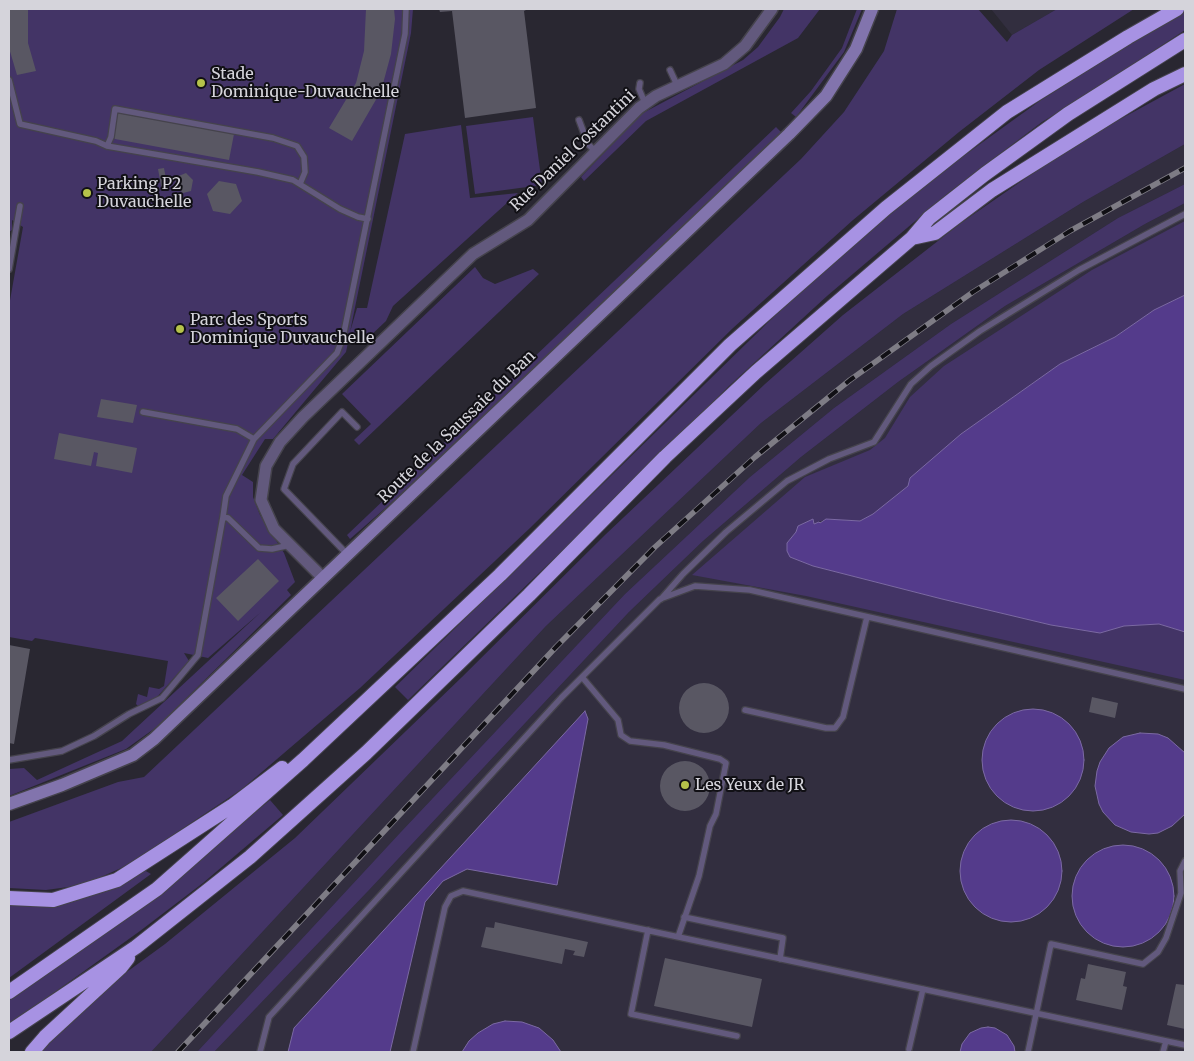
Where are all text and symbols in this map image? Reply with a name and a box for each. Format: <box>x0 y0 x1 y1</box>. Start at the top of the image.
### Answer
place label: Stade Dominique-Duvauchelle <box>211 64 399 102</box>
marker: Stade Dominique-Duvauchelle <box>195 77 207 89</box>
street label: Rue Daniel Costantini <box>506 86 640 216</box>
place label: Parking P2 Duvauchelle <box>97 174 191 212</box>
marker: Parking P2 Duvauchelle <box>81 187 93 199</box>
place label: Parc des Sports Dominique Duvauchelle <box>190 310 374 348</box>
marker: Parc des Sports Dominique Duvauchelle <box>174 323 186 335</box>
street label: Route de la Saussaie du Ban <box>374 347 540 507</box>
place label: Les Yeux de JR <box>695 775 805 795</box>
marker: Les Yeux de JR <box>679 779 691 791</box>

